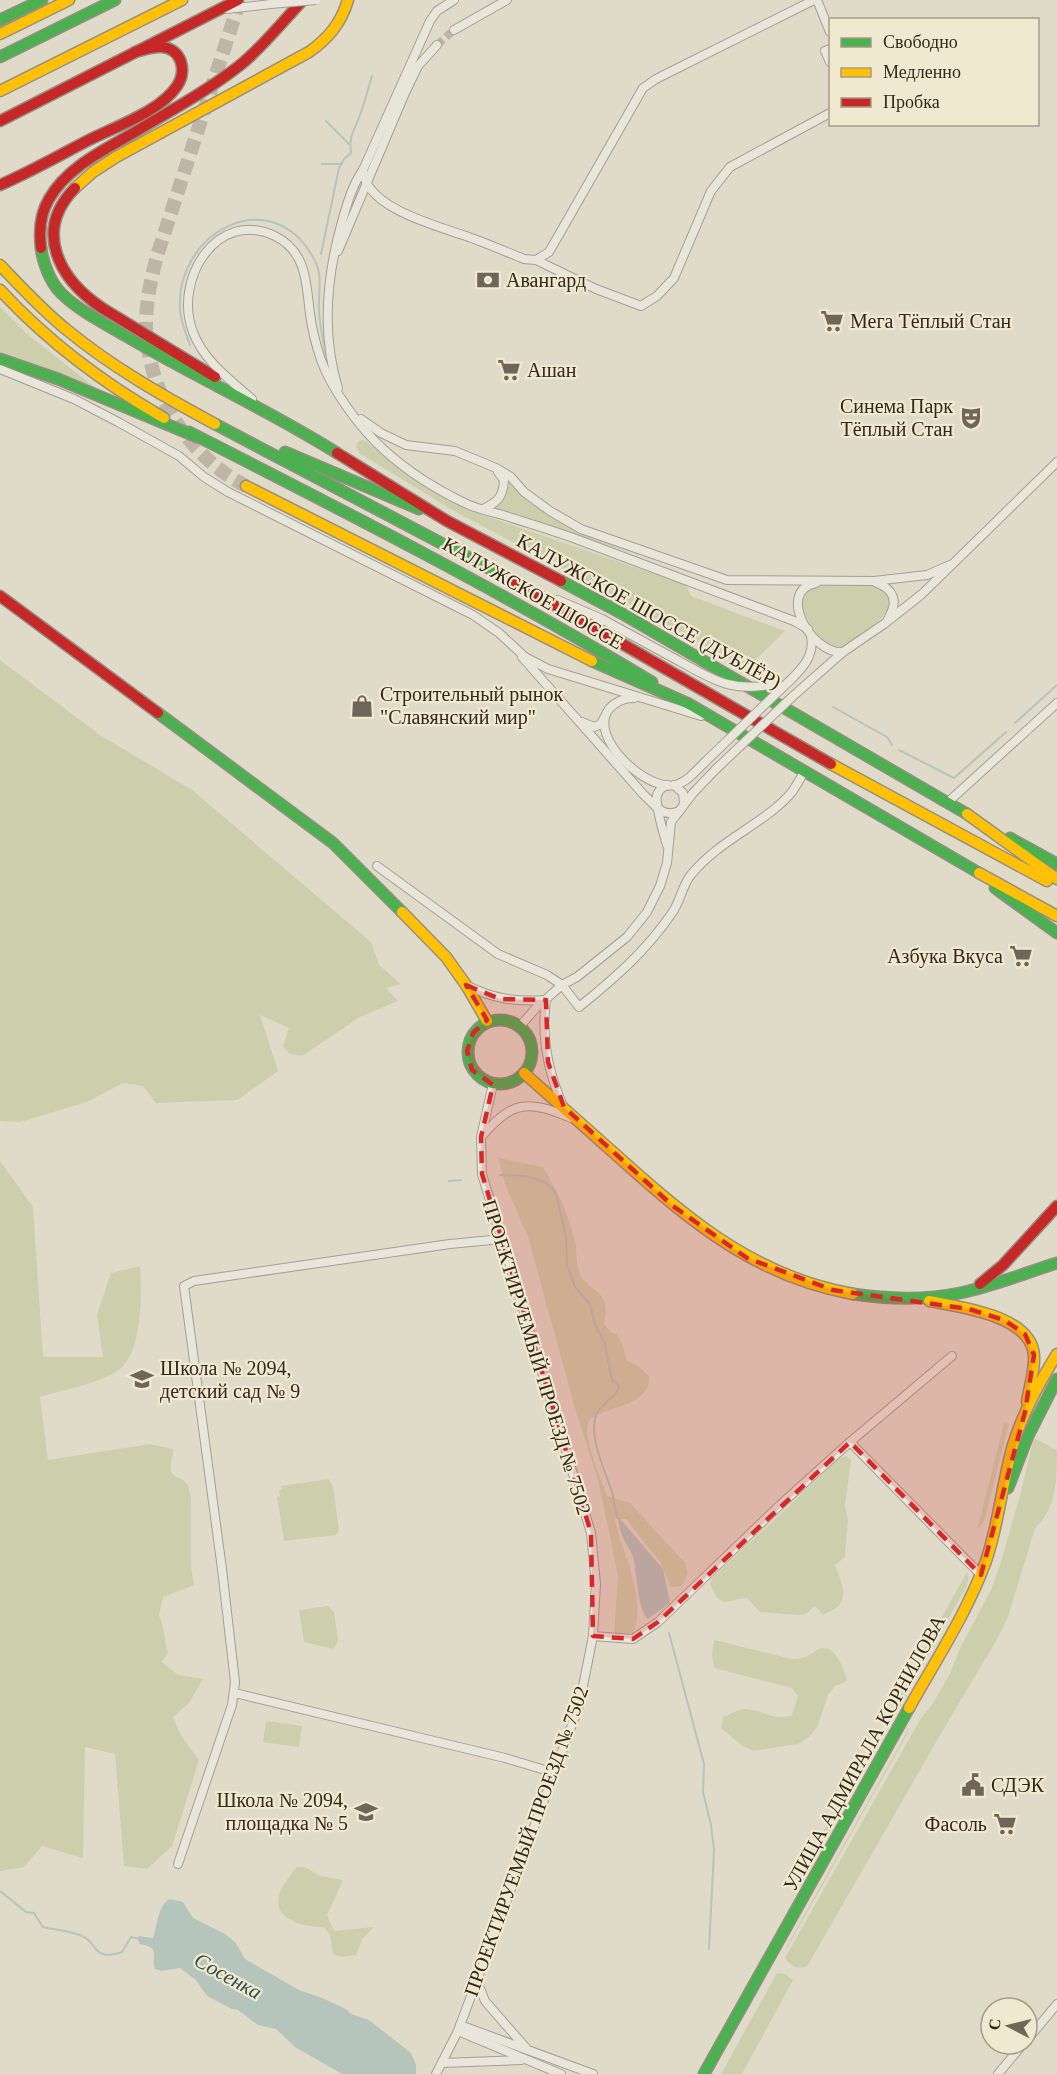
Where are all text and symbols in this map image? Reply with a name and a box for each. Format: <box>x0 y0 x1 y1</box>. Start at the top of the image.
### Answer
legend <box>829 18 1039 126</box>
text: Свободно <box>883 32 958 52</box>
text: Медленно <box>883 62 961 82</box>
text: Пробка <box>883 92 940 112</box>
bank icon: Авангард <box>475 267 501 293</box>
place label: Авангард <box>506 269 586 292</box>
supermarket icon: Мега Тёплый Cтан <box>819 308 845 334</box>
place label: Мега Тёплый Cтан <box>850 310 1012 332</box>
supermarket icon: Ашан <box>496 357 522 383</box>
place label: Ашан <box>527 359 577 381</box>
place label: Синема Парк Тёплый Стан <box>840 395 953 440</box>
theatre icon: Синема Парк Тёплый Стан <box>958 405 984 431</box>
street label: КАЛУЖСКОЕ ШОССЕ (ДУБЛЁР) <box>513 529 785 694</box>
street label: КАЛУЖСКОЕ ШОССЕ <box>439 532 627 654</box>
place label: Строительный рынок "Славянский мир" <box>380 683 563 729</box>
shop icon: Строительный рынок "Славянский мир" <box>349 693 375 719</box>
supermarket icon: Азбука Вкуса <box>1008 943 1034 969</box>
place label: Азбука Вкуса <box>887 945 1003 968</box>
street label: ПРОЕКТИРУЕМЫЙ ПРОЕЗД № 7502 <box>478 1197 596 1518</box>
place label: Школа № 2094, детский сад № 9 <box>160 1357 300 1403</box>
school or university icon: Школа № 2094, детский сад № 9 <box>129 1366 155 1392</box>
street label: УЛИЦА АДМИРАЛА КОРНИЛОВА <box>779 1611 950 1895</box>
street label: ПРОЕКТИРУЕМЫЙ ПРОЕЗД № 7502 <box>460 1683 593 1999</box>
public building icon: СДЭК <box>960 1772 986 1798</box>
place label: СДЭК <box>991 1774 1045 1797</box>
place label: Школа № 2094, площадка № 5 <box>216 1789 348 1835</box>
school or university icon: Школа № 2094, площадка № 5 <box>353 1799 379 1825</box>
supermarket icon: Фасоль <box>992 1811 1018 1837</box>
place label: Фасоль <box>925 1813 987 1835</box>
water label: Сосенка <box>190 1948 266 2004</box>
north arrow <box>979 1996 1039 2056</box>
text: С <box>985 2017 1004 2031</box>

